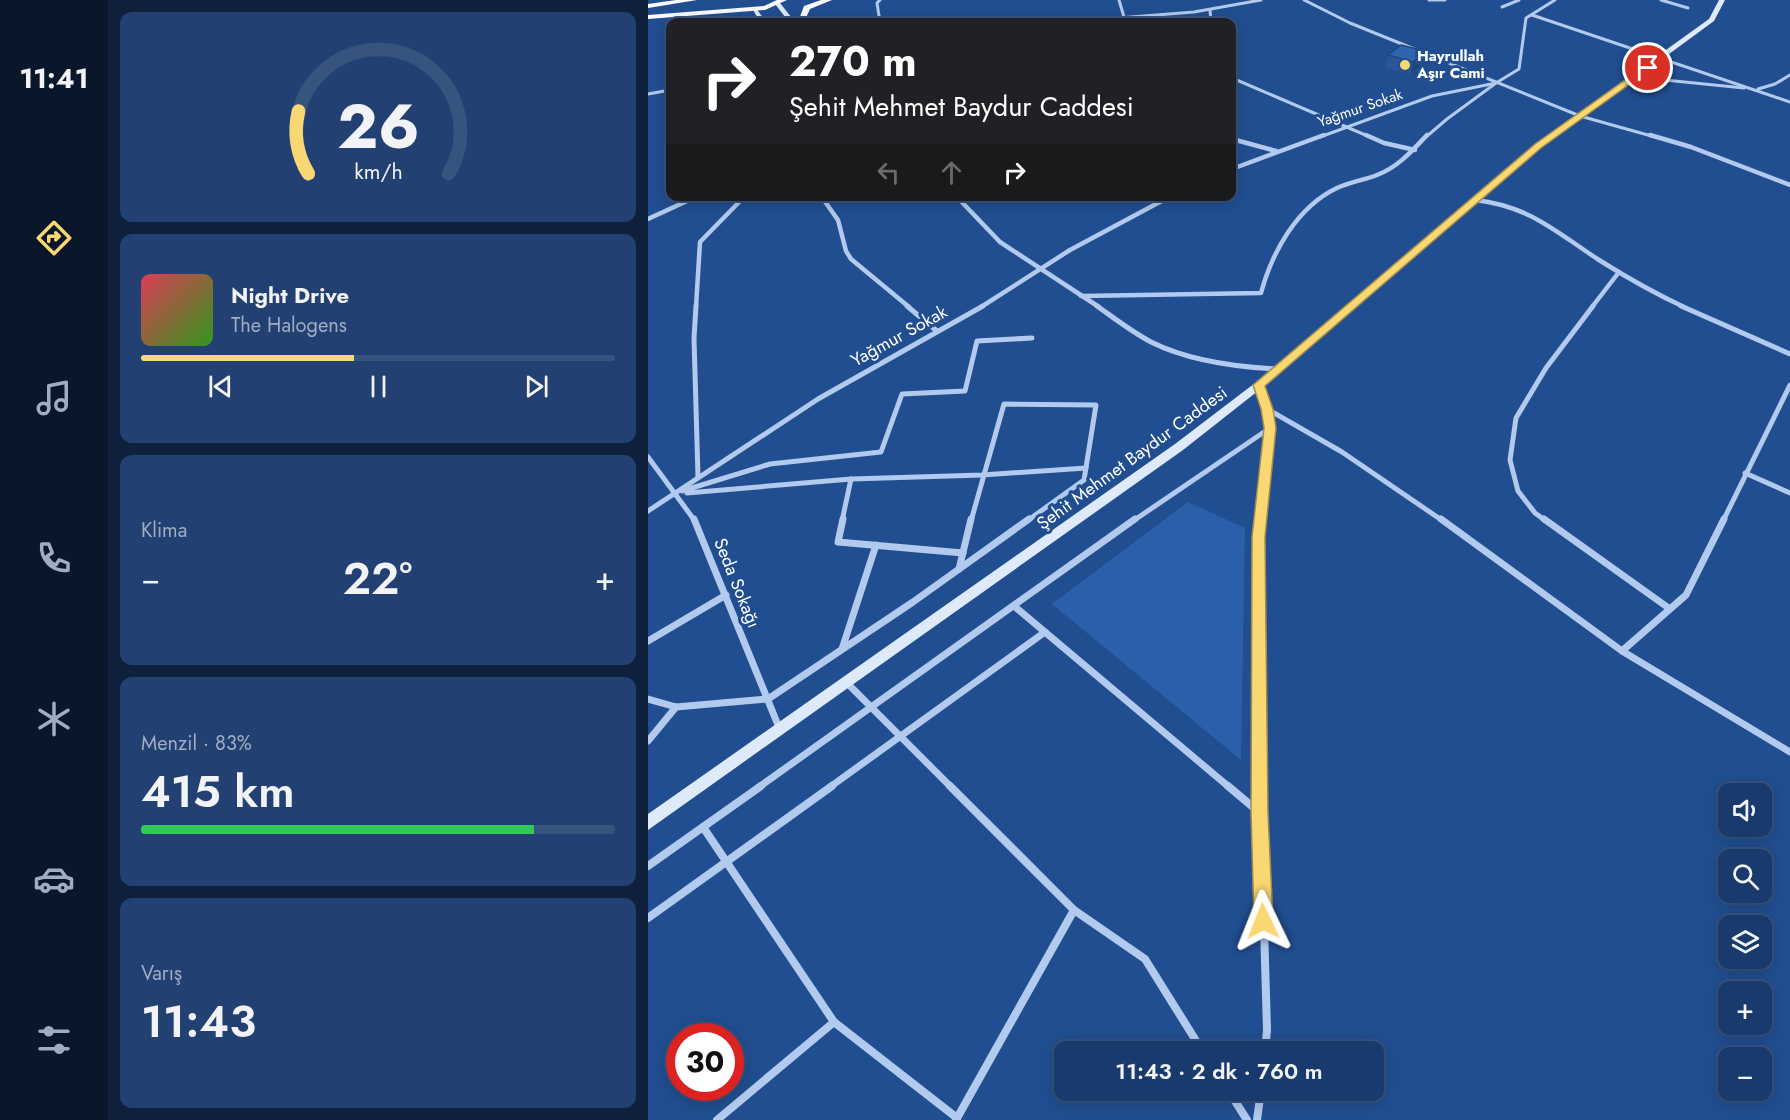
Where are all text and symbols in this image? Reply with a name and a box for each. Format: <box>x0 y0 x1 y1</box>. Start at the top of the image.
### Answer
text: 270 m <box>789 31 917 92</box>
icon: right <box>690 42 768 120</box>
pin <box>1622 42 1673 93</box>
place label: Hayrullah Aşır Cami <box>1416 45 1485 84</box>
icon: arrive <box>1631 51 1664 84</box>
marker: Hayrullah Aşır Cami <box>1398 58 1412 72</box>
text: 11:41 <box>20 59 88 98</box>
text: 26 <box>337 81 419 171</box>
street label: Yağmur Sokak <box>1314 83 1406 133</box>
text: Şehit Mehmet Baydur Caddesi <box>789 87 1134 126</box>
text: km/h <box>354 156 402 187</box>
icon: left <box>872 156 905 189</box>
icon: ahead <box>935 156 968 189</box>
icon: right <box>998 156 1031 189</box>
icon: directions <box>33 217 75 259</box>
text: Night Drive <box>231 279 349 311</box>
street label: Yağmur Sokak <box>846 299 952 373</box>
text: The Halogens <box>231 311 347 340</box>
icon: previous <box>204 370 237 403</box>
icon: pause <box>362 370 395 403</box>
icon: next <box>520 370 553 403</box>
icon: music <box>33 377 75 419</box>
street label: Şehit Mehmet Baydur Caddesi <box>1031 380 1233 536</box>
text: Klima <box>141 516 187 545</box>
street label: Seda Sokağı <box>707 534 767 632</box>
icon: phone <box>33 537 75 579</box>
text: 22° <box>343 546 412 611</box>
text: − <box>141 555 160 602</box>
text: + <box>595 555 615 602</box>
icon: climate <box>33 698 75 740</box>
text: Menzil · 83% <box>141 729 252 758</box>
text: 415 km <box>141 759 295 824</box>
map controls <box>1718 783 1772 1101</box>
button: sound <box>1718 783 1772 837</box>
button: search <box>1718 849 1772 903</box>
icon: car <box>33 858 75 900</box>
position arrow <box>1231 889 1295 953</box>
button: layers <box>1718 915 1772 969</box>
text: Varış <box>141 959 182 988</box>
button: + <box>1718 981 1772 1035</box>
text: 11:43 <box>141 989 256 1054</box>
icon: filters <box>33 1019 75 1061</box>
speed limit sign: 30 <box>666 1023 744 1101</box>
button: − <box>1718 1047 1772 1101</box>
text: 11:43 · 2 dk · 760 m <box>1115 1055 1323 1087</box>

